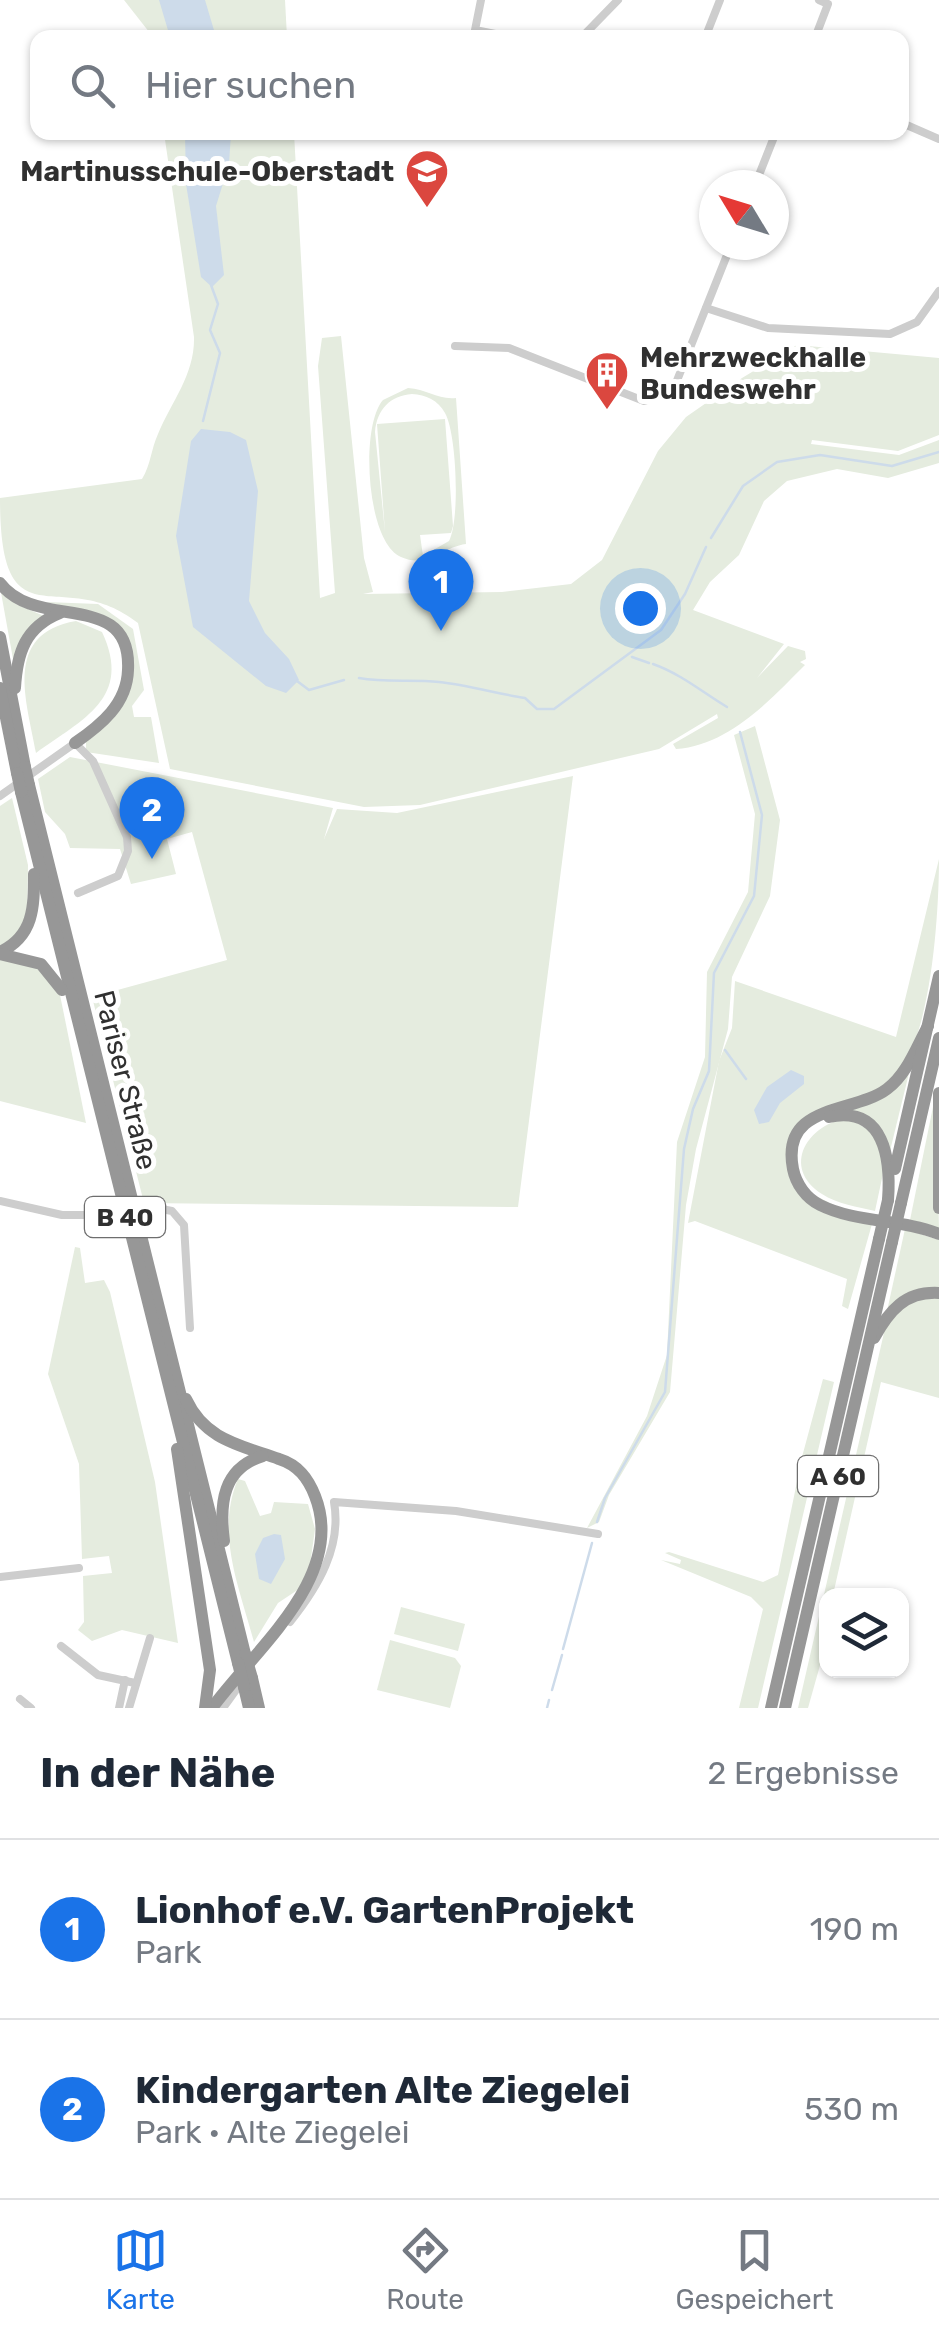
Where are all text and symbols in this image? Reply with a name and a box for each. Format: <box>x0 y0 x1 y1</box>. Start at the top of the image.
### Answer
search box <box>30 30 909 140</box>
icon: search <box>65 58 120 113</box>
text: Hier suchen <box>145 62 356 108</box>
school or university icon: Martinusschule-Oberstadt <box>404 148 450 209</box>
place label: Martinusschule-Oberstadt <box>20 155 394 188</box>
north arrow <box>699 170 789 260</box>
place label: Mehrzweckhalle Bundeswehr <box>640 341 866 406</box>
building icon: Mehrzweckhalle Bundeswehr <box>584 350 630 411</box>
pin: 1 <box>408 548 474 631</box>
your location <box>615 583 666 634</box>
pin: 2 <box>120 776 184 859</box>
street label: Pariser Straße <box>87 987 164 1173</box>
road number: B 40 <box>85 1197 165 1237</box>
road number: A 60 <box>798 1456 878 1496</box>
map controls <box>819 1588 909 1678</box>
button: layers <box>819 1588 909 1678</box>
text: In der Nähe <box>40 1748 275 1798</box>
text: 2 Ergebnisse <box>707 1754 899 1792</box>
text: Lionhof e.V. GartenProjekt <box>135 1887 634 1933</box>
text: 1 <box>65 1910 80 1948</box>
text: 190 m <box>810 1910 899 1948</box>
text: Park <box>135 1933 202 1971</box>
text: Kindergarten Alte Ziegelei <box>135 2067 630 2113</box>
text: 2 <box>62 2090 83 2128</box>
text: 530 m <box>804 2090 899 2128</box>
text: Park · Alte Ziegelei <box>135 2113 409 2151</box>
tab: Karte <box>106 2223 175 2316</box>
tab: Route <box>386 2223 464 2316</box>
tab: Gespeichert <box>675 2223 833 2316</box>

